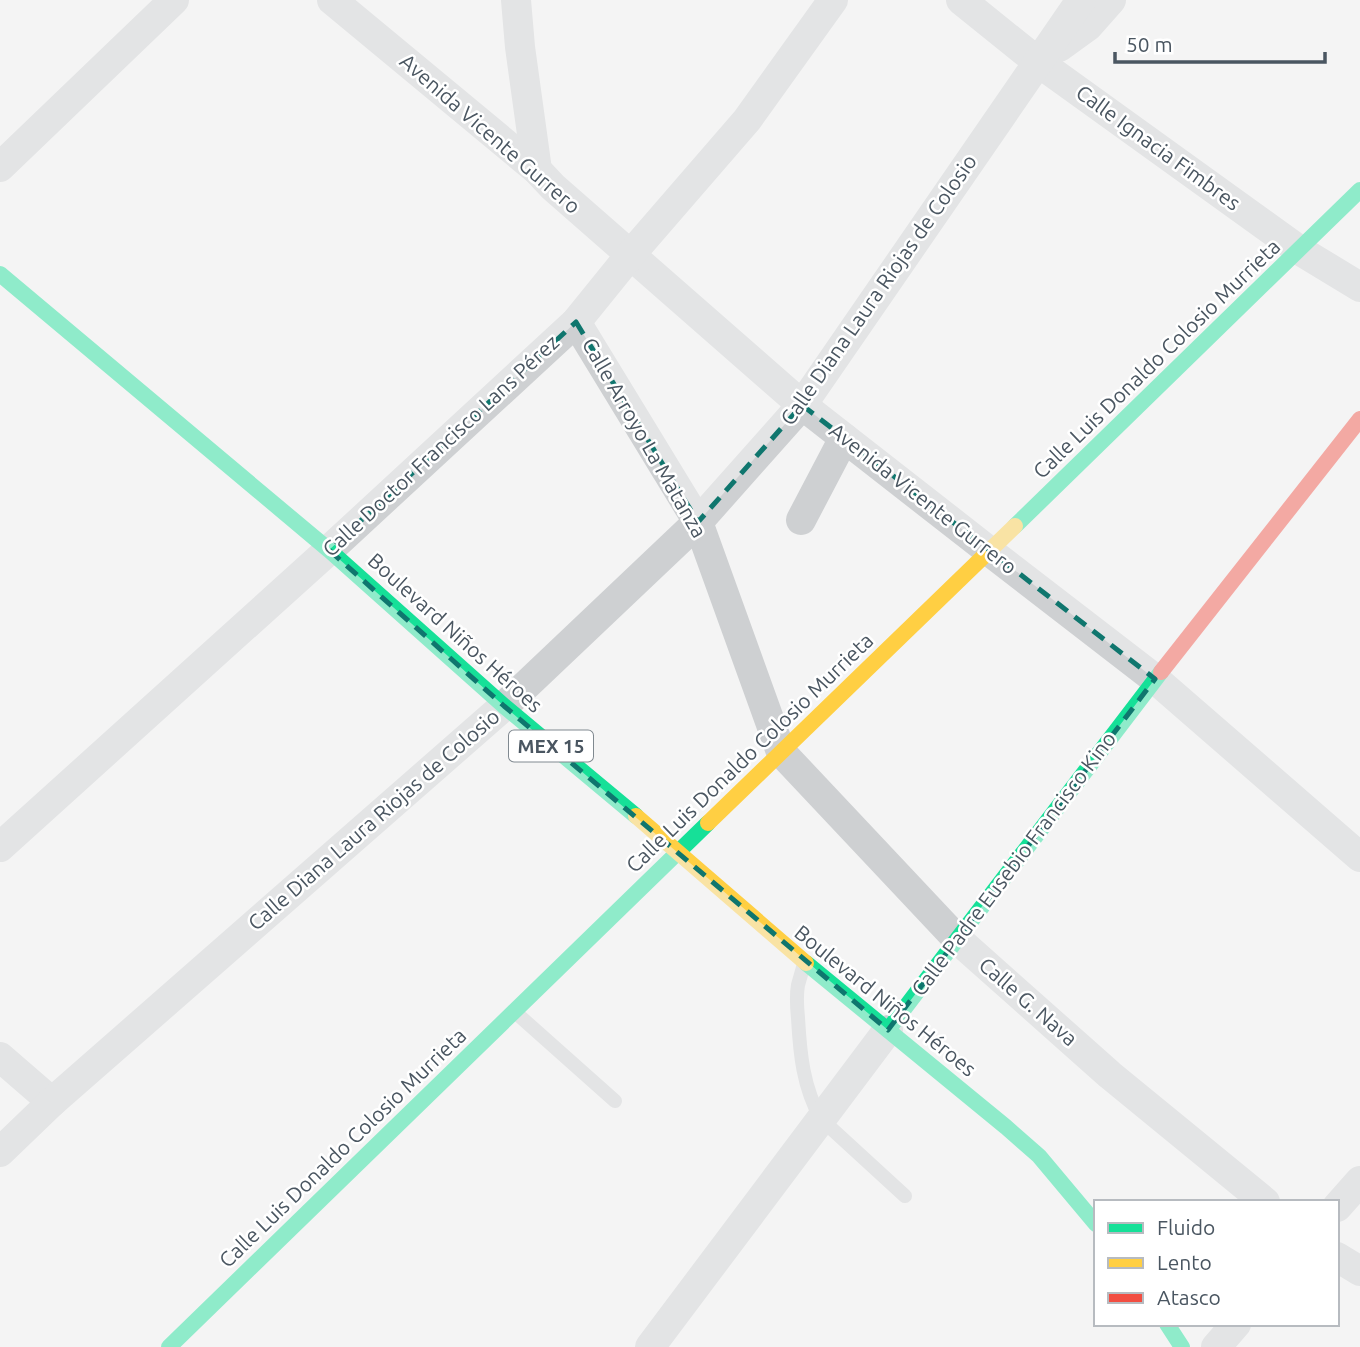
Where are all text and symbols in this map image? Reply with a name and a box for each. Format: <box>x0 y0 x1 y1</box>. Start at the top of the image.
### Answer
scale bar <box>1115 21 1325 65</box>
text: 50 m <box>1126 32 1173 56</box>
street label: Avenida Vicente Gurrero <box>396 48 586 218</box>
street label: Calle Ignacia Fimbres <box>1072 80 1245 215</box>
street label: Calle Diana Laura Riojas de Colosio <box>775 149 981 429</box>
street label: Calle Luis Donaldo Colosio Murrieta <box>1028 234 1285 483</box>
street label: Calle Doctor Francisco Lans Pérez <box>317 329 563 561</box>
street label: Calle Arroyo La Matanza <box>578 333 712 542</box>
street label: Avenida Vicente Gurrero <box>825 418 1022 579</box>
street label: Boulevard Niños Héroes <box>364 548 548 717</box>
street label: Calle Luis Donaldo Colosio Murrieta <box>621 628 878 877</box>
street label: Calle Diana Laura Riojas de Colosio <box>243 704 504 935</box>
street label: Calle Padre Eusebio Francisco Kino <box>906 727 1120 1000</box>
road number: MEX 15 <box>509 730 593 762</box>
street label: Boulevard Niños Héroes <box>790 920 981 1081</box>
street label: Calle G. Nava <box>975 952 1083 1050</box>
street label: Calle Luis Donaldo Colosio Murrieta <box>214 1023 471 1272</box>
legend <box>1094 1200 1339 1326</box>
text: Fluido <box>1157 1215 1215 1239</box>
text: Lento <box>1157 1250 1212 1274</box>
text: Atasco <box>1157 1285 1221 1309</box>

